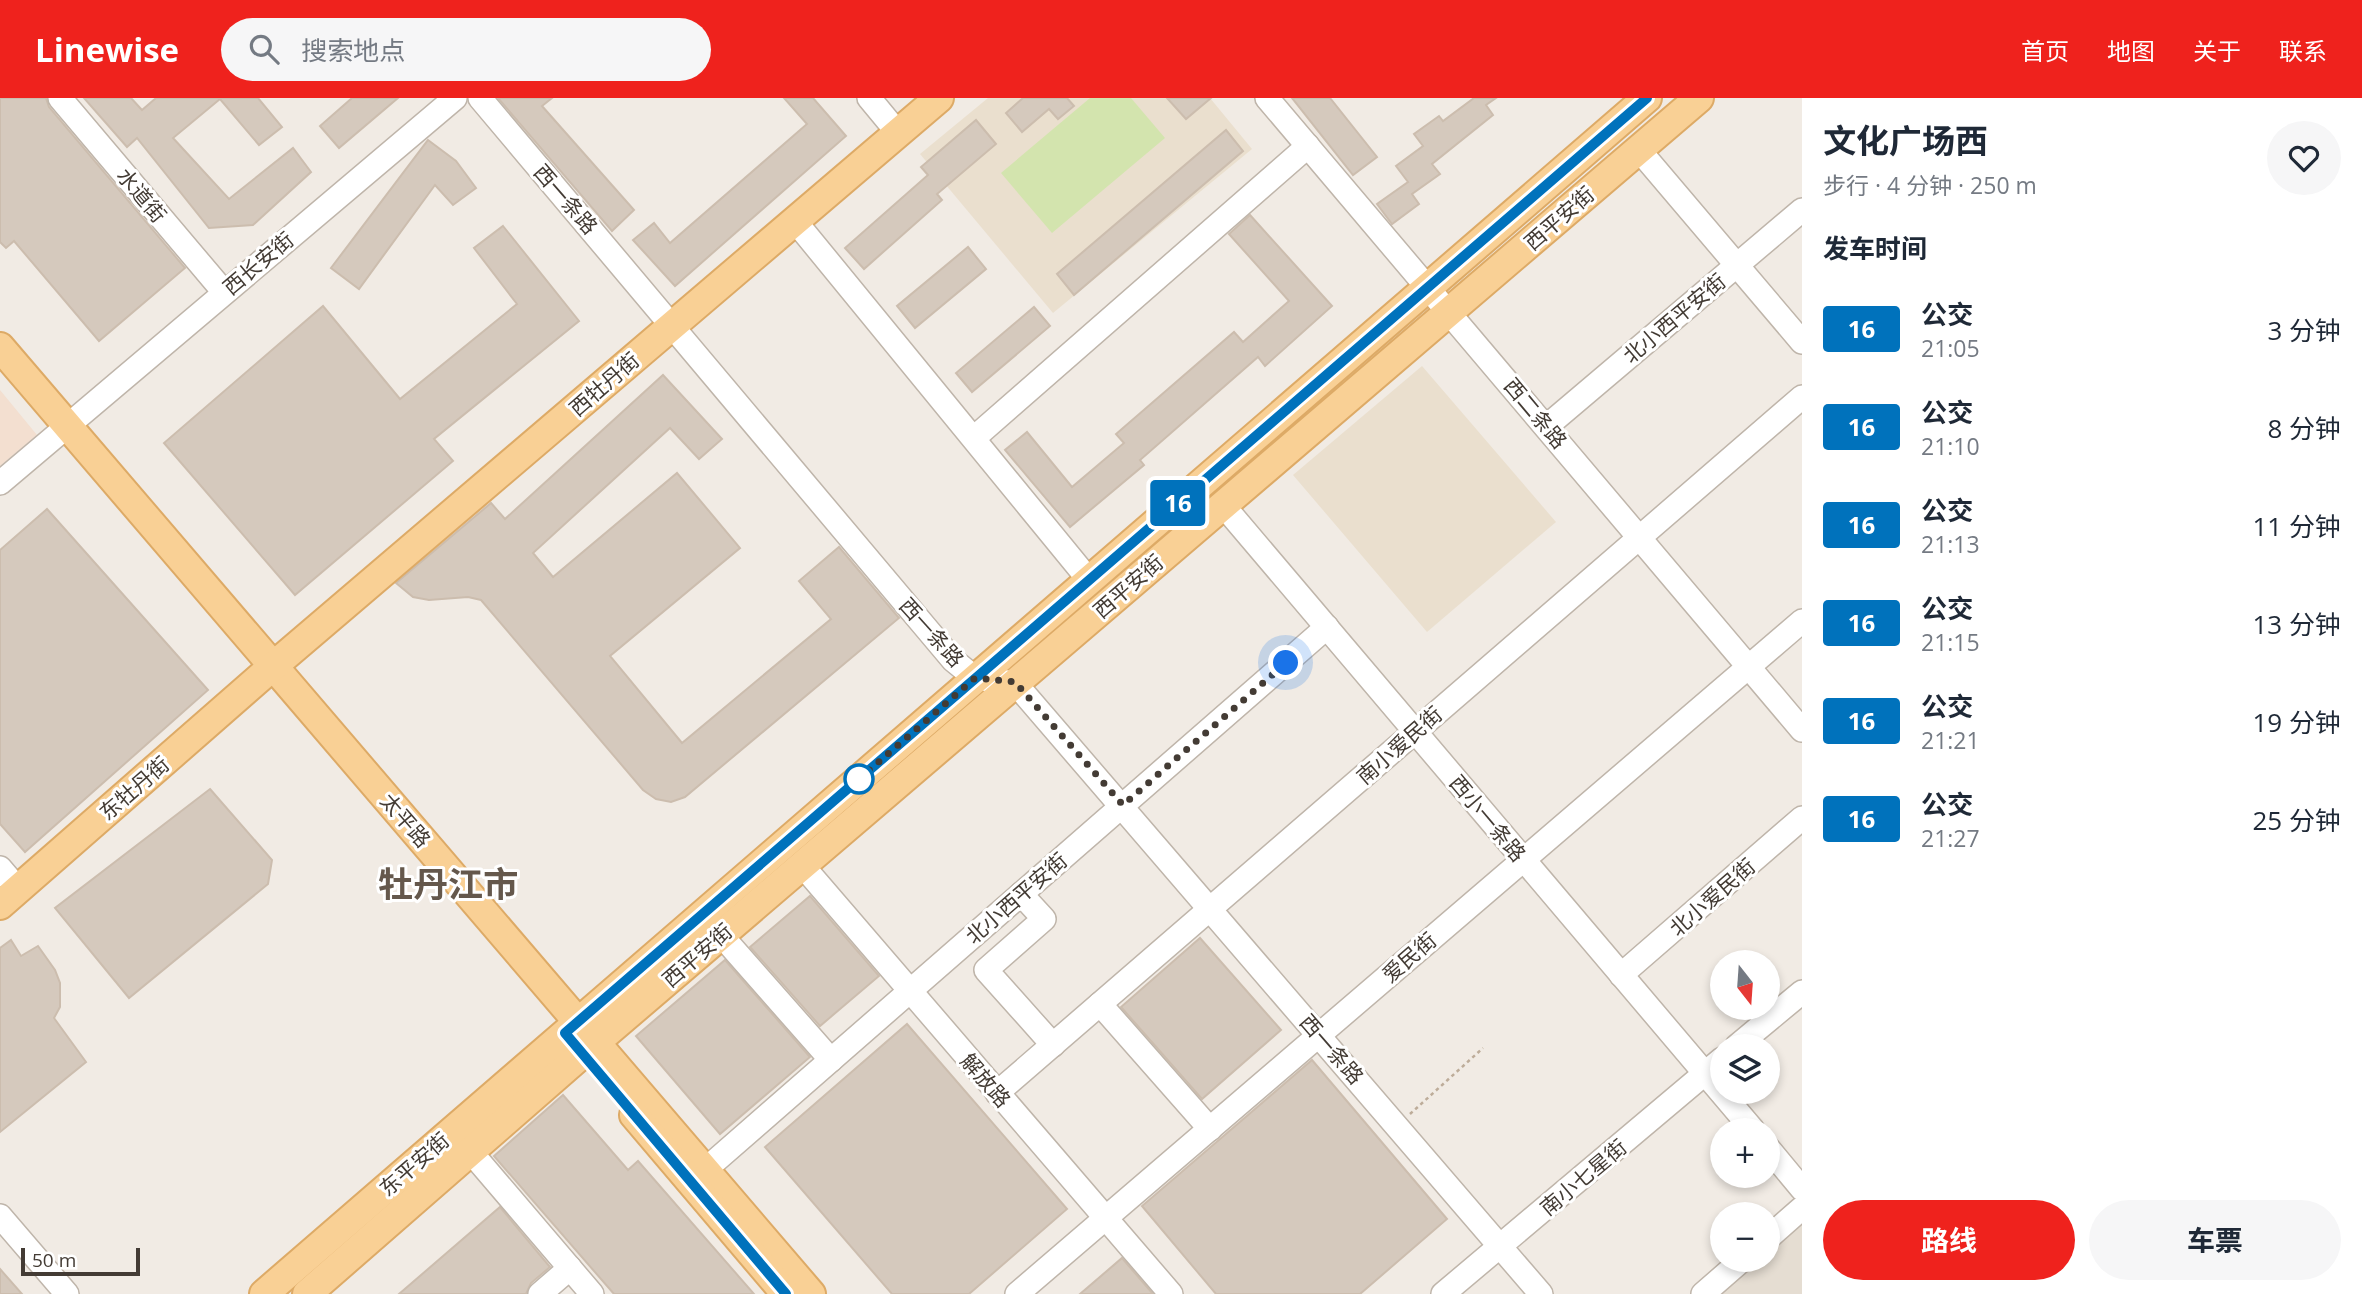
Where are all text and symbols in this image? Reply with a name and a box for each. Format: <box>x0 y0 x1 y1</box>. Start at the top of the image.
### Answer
search box <box>221 18 711 81</box>
text: Linewise <box>35 27 179 72</box>
icon: search <box>245 30 283 68</box>
text: 搜索地点 <box>301 32 405 68</box>
text: 首页 <box>2021 34 2069 67</box>
text: 地图 <box>2107 34 2155 67</box>
text: 关于 <box>2193 34 2241 67</box>
text: 联系 <box>2279 34 2327 67</box>
text: 文化广场西 <box>1823 118 1988 163</box>
button: heart <box>2267 121 2341 195</box>
street label: 西一条路 <box>528 158 604 240</box>
street label: 水道街 <box>111 162 173 228</box>
text: 步行 · 4 分钟 · 250 m <box>1823 169 2037 201</box>
street label: 西平安街 <box>1518 180 1600 256</box>
street label: 西长安街 <box>217 225 299 301</box>
text: 发车时间 <box>1823 230 1927 266</box>
street label: 北小西平安街 <box>1617 267 1731 369</box>
text: 公交 <box>1921 296 1973 332</box>
text: 16 <box>1848 312 1875 345</box>
text: 3 分钟 <box>2267 312 2341 348</box>
text: 21:05 <box>1921 332 1980 364</box>
street label: 西牡丹街 <box>563 346 645 422</box>
street label: 西二条路 <box>1498 372 1574 454</box>
text: 公交 <box>1921 394 1973 430</box>
text: 16 <box>1848 410 1875 443</box>
text: 8 分钟 <box>2267 410 2341 446</box>
text: 21:10 <box>1921 430 1980 462</box>
line badge: 16 <box>1146 480 1210 526</box>
text: 16 <box>1164 486 1192 519</box>
text: 公交 <box>1921 492 1973 528</box>
text: 16 <box>1848 508 1875 541</box>
text: 11 分钟 <box>2253 508 2341 544</box>
text: 21:13 <box>1921 528 1980 560</box>
street label: 西平安街 <box>1087 548 1169 624</box>
text: 公交 <box>1921 590 1973 626</box>
street label: 西一条路 <box>893 591 971 673</box>
text: 16 <box>1848 606 1875 639</box>
text: 13 分钟 <box>2253 606 2341 642</box>
text: 21:15 <box>1921 626 1980 658</box>
your location <box>1268 645 1303 680</box>
text: 公交 <box>1921 688 1973 724</box>
street label: 南小爱民街 <box>1350 700 1448 790</box>
text: 16 <box>1848 704 1875 737</box>
text: 19 分钟 <box>2253 704 2341 740</box>
text: 21:21 <box>1921 724 1980 756</box>
street label: 东牡丹街 <box>93 750 175 826</box>
unlabelled marker <box>844 764 874 794</box>
street label: 西小一条路 <box>1444 769 1532 867</box>
text: 公交 <box>1921 786 1973 822</box>
street label: 太平路 <box>375 787 437 853</box>
text: 16 <box>1848 802 1875 835</box>
text: 25 分钟 <box>2253 802 2341 838</box>
text: 21:27 <box>1921 822 1980 854</box>
street label: 北小西平安街 <box>959 846 1073 950</box>
street label: 北小爱民街 <box>1663 852 1761 942</box>
district label: 牡丹江市 <box>378 860 518 907</box>
street label: 西平安街 <box>656 917 738 993</box>
street label: 爱民街 <box>1376 926 1442 988</box>
north arrow <box>1710 950 1780 1020</box>
map controls <box>1710 950 1780 1272</box>
street label: 西一条路 <box>1294 1008 1370 1090</box>
button: layers <box>1710 1034 1780 1104</box>
street label: 解放路 <box>955 1047 1017 1113</box>
button: + <box>1710 1118 1780 1188</box>
street label: 东平安街 <box>373 1126 455 1202</box>
street label: 南小七星街 <box>1534 1133 1632 1221</box>
button: 路线 <box>1823 1200 2075 1280</box>
button: 车票 <box>2089 1200 2341 1280</box>
button: − <box>1710 1202 1780 1272</box>
scale bar <box>21 1245 140 1277</box>
text: 50 m <box>32 1247 76 1273</box>

